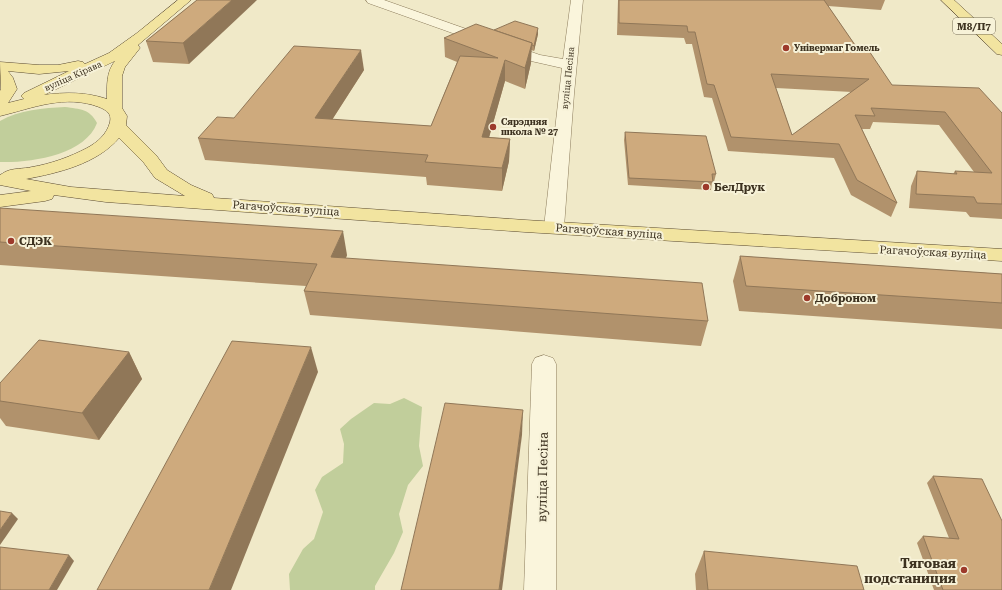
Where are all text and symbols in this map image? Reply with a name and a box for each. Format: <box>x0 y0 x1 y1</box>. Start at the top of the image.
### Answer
road number: М8/П7 <box>953 18 995 34</box>
marker: Універмаг Гомель <box>781 43 791 53</box>
place label: Універмаг Гомель <box>794 43 880 53</box>
street label: вуліца Песіна <box>560 46 576 110</box>
street label: вуліца Кірава <box>43 59 103 93</box>
place label: Сярэдняя школа № 27 <box>501 117 558 137</box>
marker: Сярэдняя школа № 27 <box>488 122 498 132</box>
place label: БелДрук <box>714 181 765 194</box>
marker: БелДрук <box>701 182 711 192</box>
street label: Рагачоўская вуліца <box>232 198 340 219</box>
street label: Рагачоўская вуліца <box>555 221 663 242</box>
place label: СДЭК <box>19 235 52 248</box>
marker: СДЭК <box>6 236 16 246</box>
street label: Рагачоўская вуліца <box>879 243 987 262</box>
place label: Доброном <box>815 292 876 305</box>
marker: Доброном <box>802 293 812 303</box>
street label: вуліца Песіна <box>534 432 551 522</box>
place label: Тяговая подстаниция <box>864 556 956 586</box>
marker: Тяговая подстаниция <box>959 565 969 575</box>

